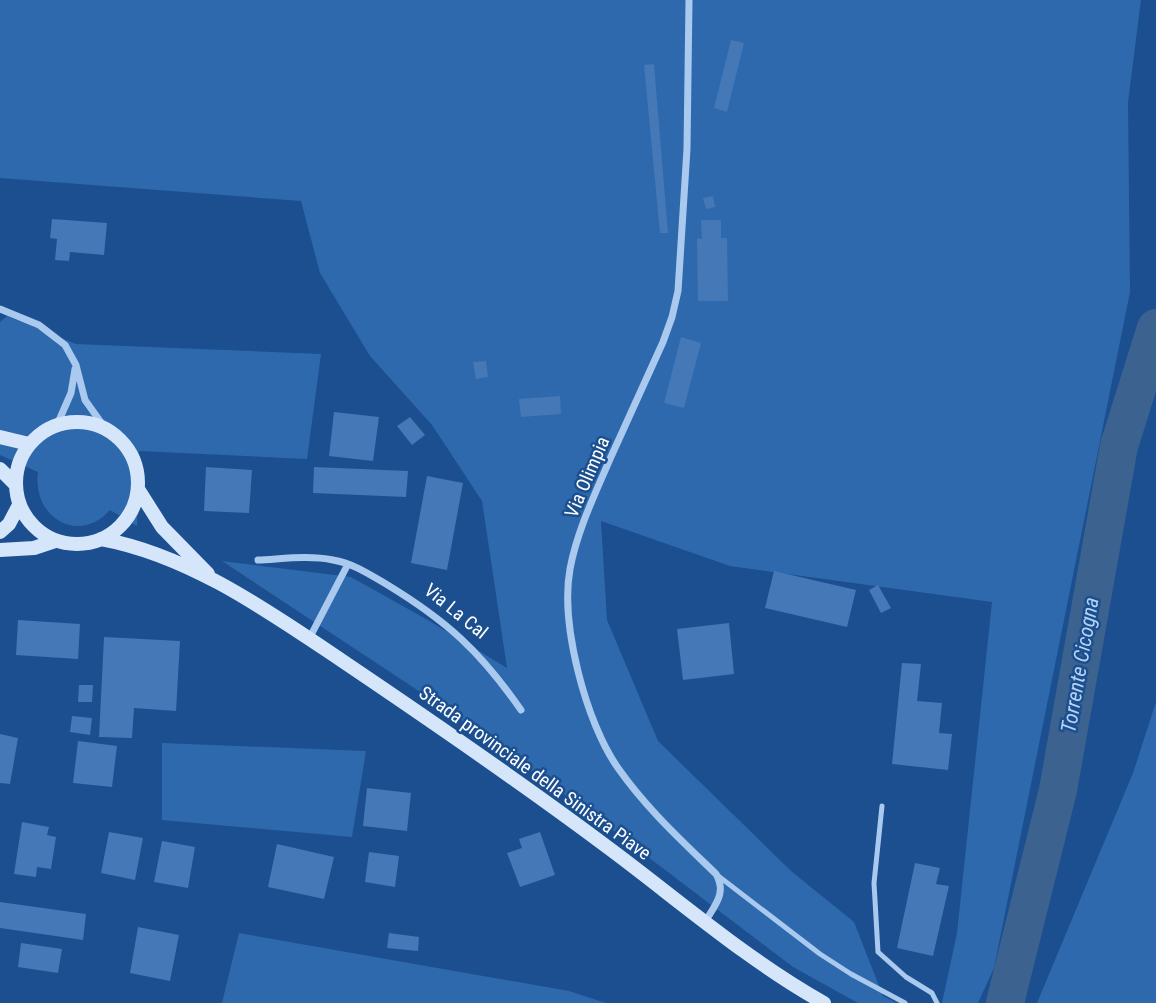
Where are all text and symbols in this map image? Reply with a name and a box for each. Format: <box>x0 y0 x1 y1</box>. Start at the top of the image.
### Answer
street label: Via Olimpia <box>560 433 614 521</box>
street label: Via La Cal <box>420 578 492 644</box>
water label: Torrente Cicogna <box>1056 595 1104 735</box>
street label: Strada provinciale della Sinistra Piave <box>415 681 656 865</box>

